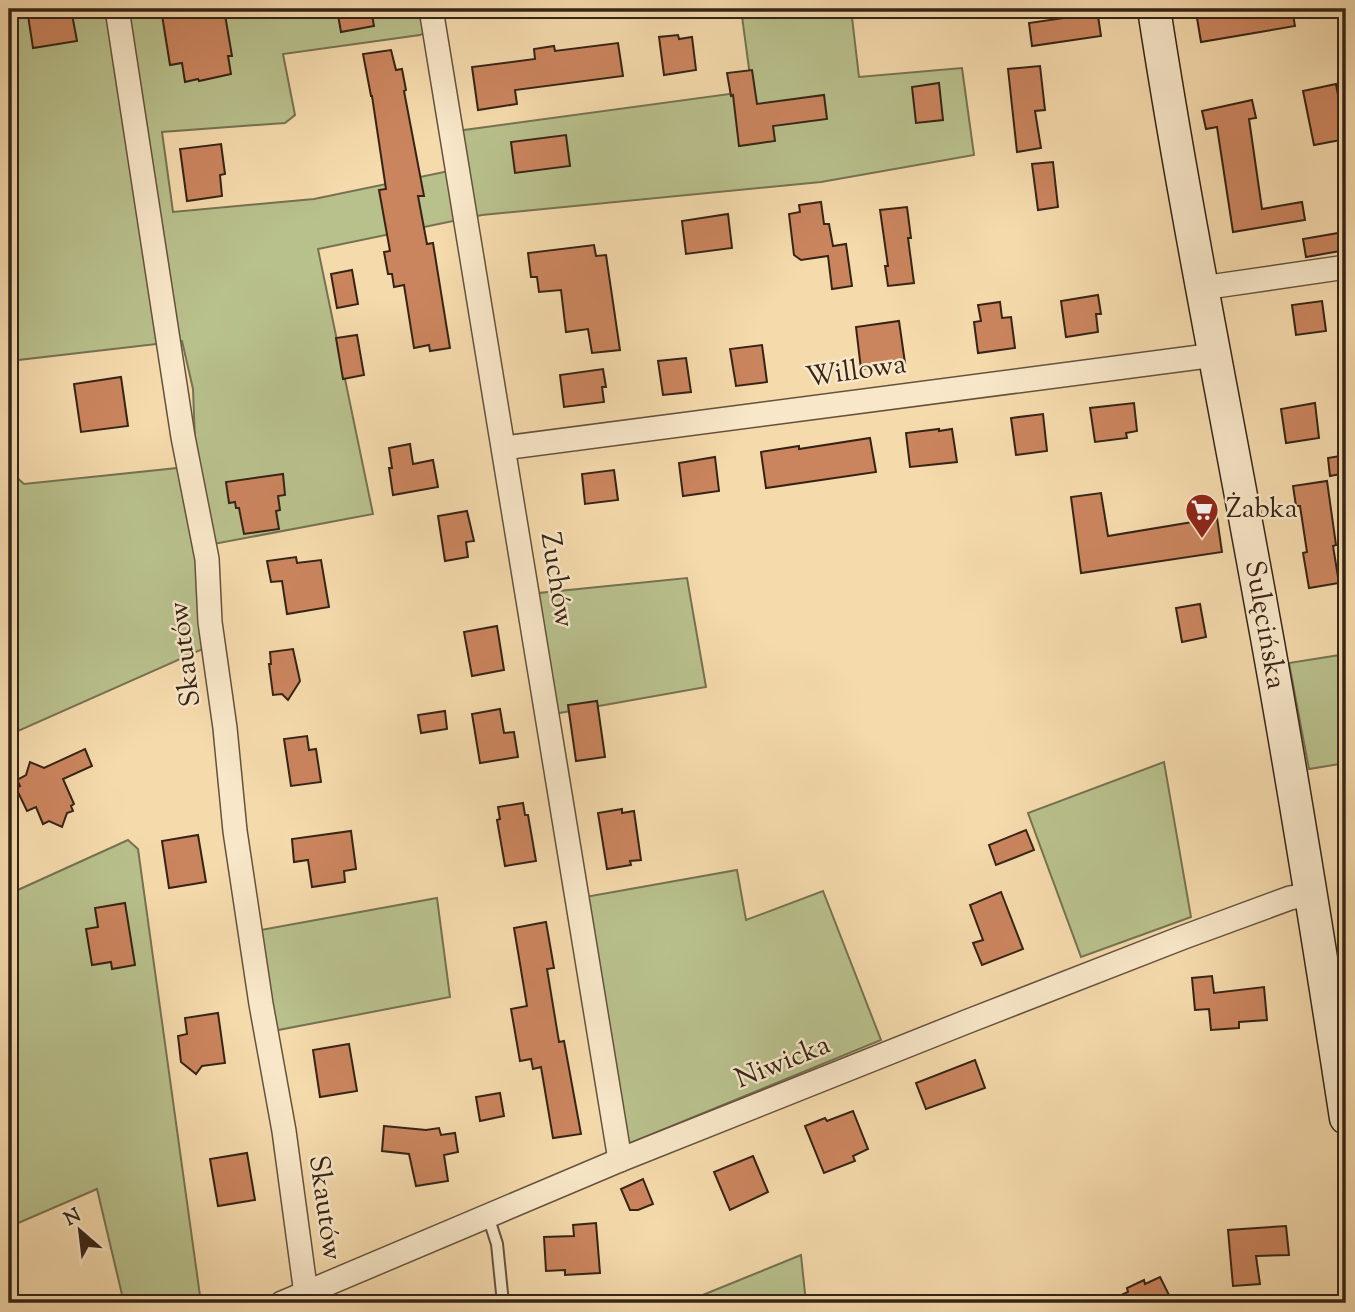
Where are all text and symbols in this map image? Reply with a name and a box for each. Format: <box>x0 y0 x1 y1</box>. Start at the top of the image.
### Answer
street label: Willowa <box>803 345 909 399</box>
place label: Żabka <box>1226 490 1298 530</box>
supermarket icon: Żabka <box>1183 491 1221 540</box>
street label: Zuchów <box>529 529 583 631</box>
street label: Sulęcińska <box>1233 558 1295 692</box>
street label: Skautów <box>160 599 212 709</box>
street label: Niwicka <box>729 1026 837 1100</box>
street label: Skautów <box>297 1153 351 1263</box>
north arrow <box>46 1196 116 1266</box>
text: N <box>60 1203 86 1234</box>

